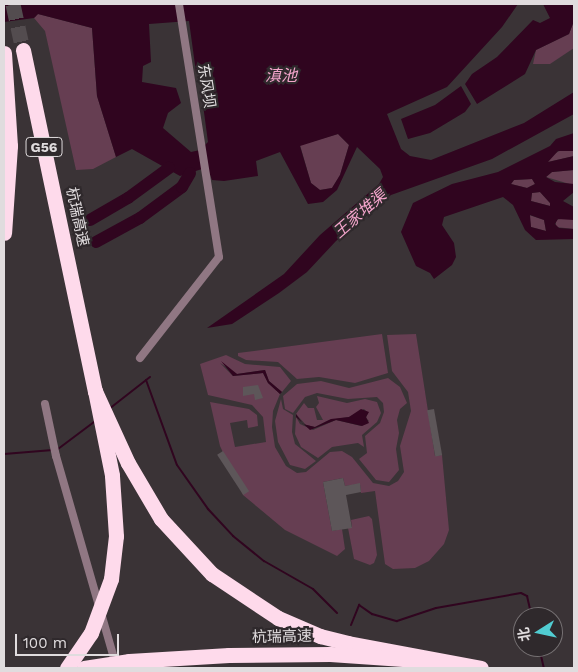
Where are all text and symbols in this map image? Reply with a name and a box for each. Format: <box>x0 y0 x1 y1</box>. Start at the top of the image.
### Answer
street label: 东风坝 <box>194 62 218 110</box>
water label: 滇池 <box>265 66 297 86</box>
road number: G56 <box>25 136 63 158</box>
street label: 杭瑞高速 <box>62 186 92 248</box>
water label: 王家堆渠 <box>330 186 390 242</box>
north arrow <box>513 607 563 657</box>
scale bar <box>18 624 121 656</box>
text: 北 <box>515 626 533 643</box>
street label: 杭瑞高速 <box>252 627 312 647</box>
text: 100 m <box>23 634 67 652</box>

